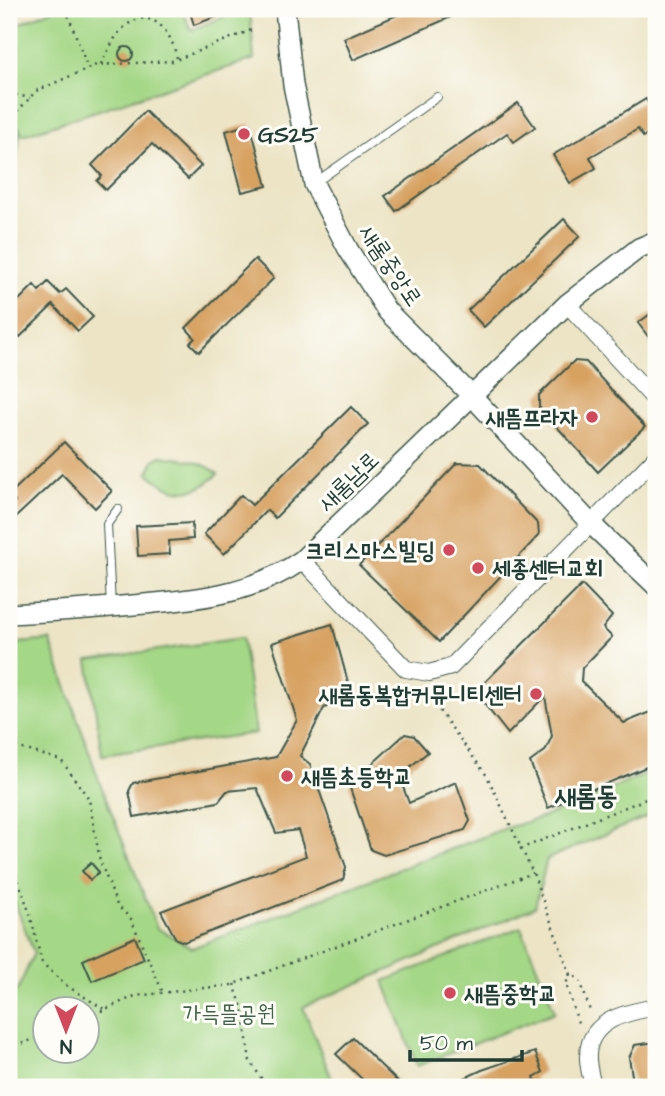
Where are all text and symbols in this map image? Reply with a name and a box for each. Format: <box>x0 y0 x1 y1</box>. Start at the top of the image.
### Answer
place label: GS25 <box>258 119 319 151</box>
marker: GS25 <box>236 126 252 142</box>
street label: 새롬중앙로 <box>351 218 429 313</box>
place label: 새뜸프라자 <box>484 402 578 434</box>
marker: 새뜸프라자 <box>584 409 600 425</box>
street label: 새롬남로 <box>311 444 386 519</box>
place label: 크리스마스빌딩 <box>305 535 435 567</box>
marker: 크리스마스빌딩 <box>441 542 457 558</box>
place label: 세종센터교회 <box>492 553 603 585</box>
marker: 세종센터교회 <box>470 560 486 576</box>
place label: 새롬동복합커뮤니티센터 <box>317 679 522 711</box>
marker: 새롬동복합커뮤니티센터 <box>528 686 544 702</box>
place label: 새뜸초등학교 <box>300 761 412 793</box>
marker: 새뜸초등학교 <box>279 768 295 784</box>
district label: 새롬동 <box>555 778 617 814</box>
place label: 새뜸중학교 <box>463 978 557 1010</box>
marker: 새뜸중학교 <box>442 985 458 1001</box>
north arrow <box>32 995 102 1064</box>
park label: 가득뜰공원 <box>183 998 275 1030</box>
scale bar <box>410 1019 522 1063</box>
text: 50 m <box>420 1029 474 1058</box>
text: N <box>60 1032 72 1059</box>

